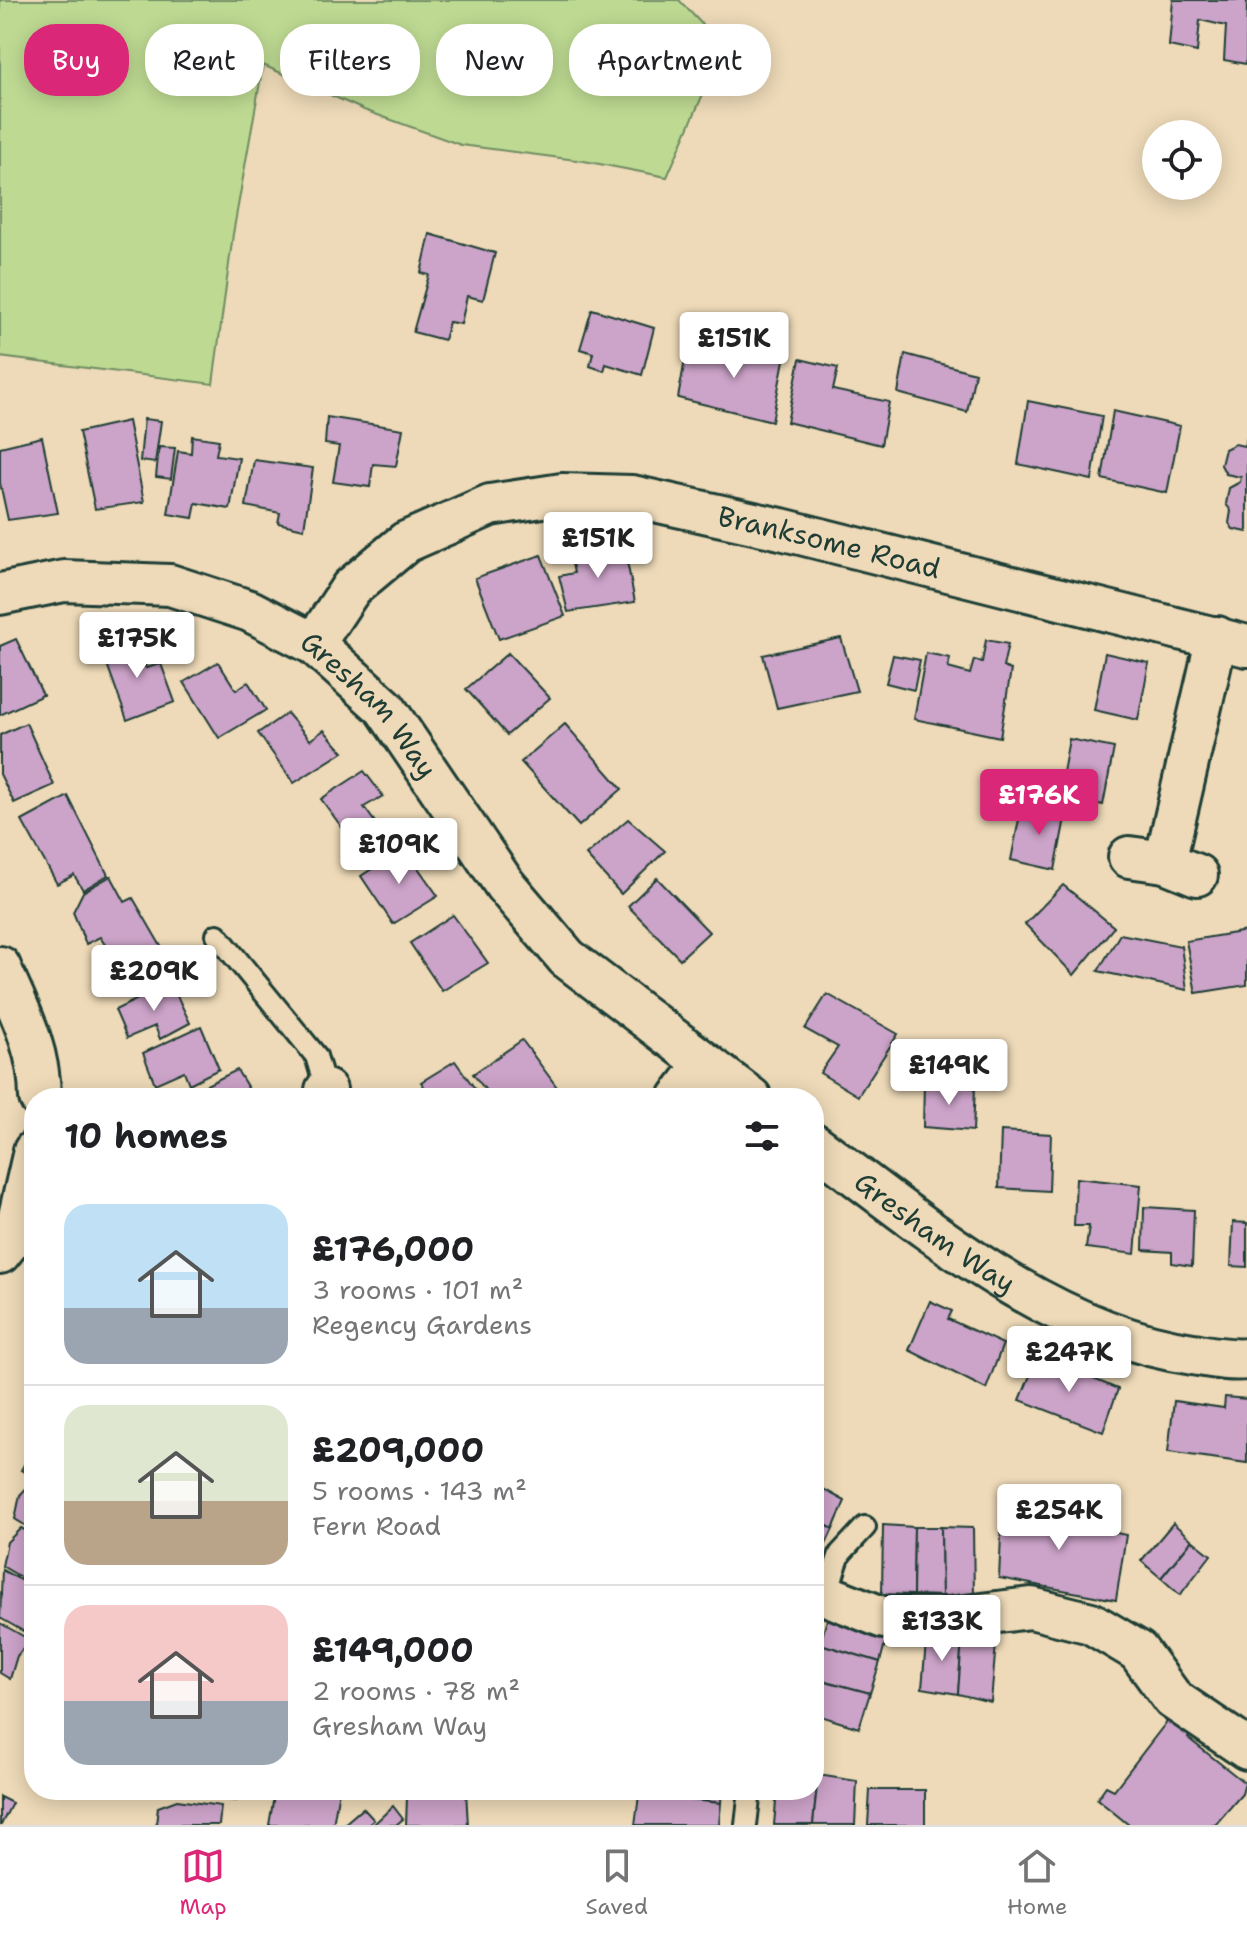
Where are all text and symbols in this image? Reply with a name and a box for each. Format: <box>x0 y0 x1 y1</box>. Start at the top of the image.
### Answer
chip: Buy <box>24 24 129 96</box>
chip: Rent <box>145 24 264 96</box>
chip: Filters <box>280 24 420 96</box>
chip: New <box>436 24 553 96</box>
chip: Apartment <box>569 24 771 96</box>
map controls <box>1142 120 1222 200</box>
button: locate <box>1142 120 1222 200</box>
pin: £151K <box>678 312 790 380</box>
text: £151K <box>698 320 770 355</box>
street label: Branksome Road <box>714 497 945 587</box>
pin: £151K <box>542 512 654 580</box>
text: £151K <box>562 520 634 555</box>
pin: £175K <box>81 612 193 680</box>
text: £175K <box>97 620 177 655</box>
street label: Gresham Way <box>295 622 446 786</box>
pin: £176K <box>983 769 1095 837</box>
text: £176K <box>998 777 1080 812</box>
pin: £109K <box>343 818 455 886</box>
text: £109K <box>358 826 440 861</box>
pin: £209K <box>98 945 210 1013</box>
text: £209K <box>109 953 199 988</box>
pin: £149K <box>893 1039 1005 1107</box>
text: £149K <box>908 1047 990 1082</box>
text: 10 homes <box>64 1113 228 1159</box>
icon: filters <box>740 1114 784 1158</box>
street label: Gresham Way <box>847 1162 1023 1302</box>
text: £176,000 <box>312 1226 474 1272</box>
icon: home <box>128 1236 224 1332</box>
text: 3 rooms · 101 m² <box>312 1272 523 1307</box>
text: Regency Gardens <box>312 1307 532 1342</box>
pin: £247K <box>1013 1326 1125 1394</box>
text: £247K <box>1025 1334 1113 1369</box>
text: £209,000 <box>312 1427 484 1473</box>
icon: home <box>128 1437 224 1533</box>
text: 5 rooms · 143 m² <box>312 1473 527 1508</box>
pin: £254K <box>1003 1484 1115 1552</box>
text: £254K <box>1015 1492 1103 1527</box>
text: Fern Road <box>312 1508 441 1543</box>
pin: £133K <box>886 1595 998 1663</box>
text: £133K <box>901 1603 983 1638</box>
text: £149,000 <box>312 1627 474 1673</box>
icon: home <box>128 1637 224 1733</box>
text: 2 rooms · 78 m² <box>312 1673 520 1708</box>
text: Gresham Way <box>312 1708 487 1743</box>
tab: Map <box>179 1844 227 1921</box>
tab: Saved <box>586 1844 648 1921</box>
tab: Home <box>1007 1844 1068 1921</box>

